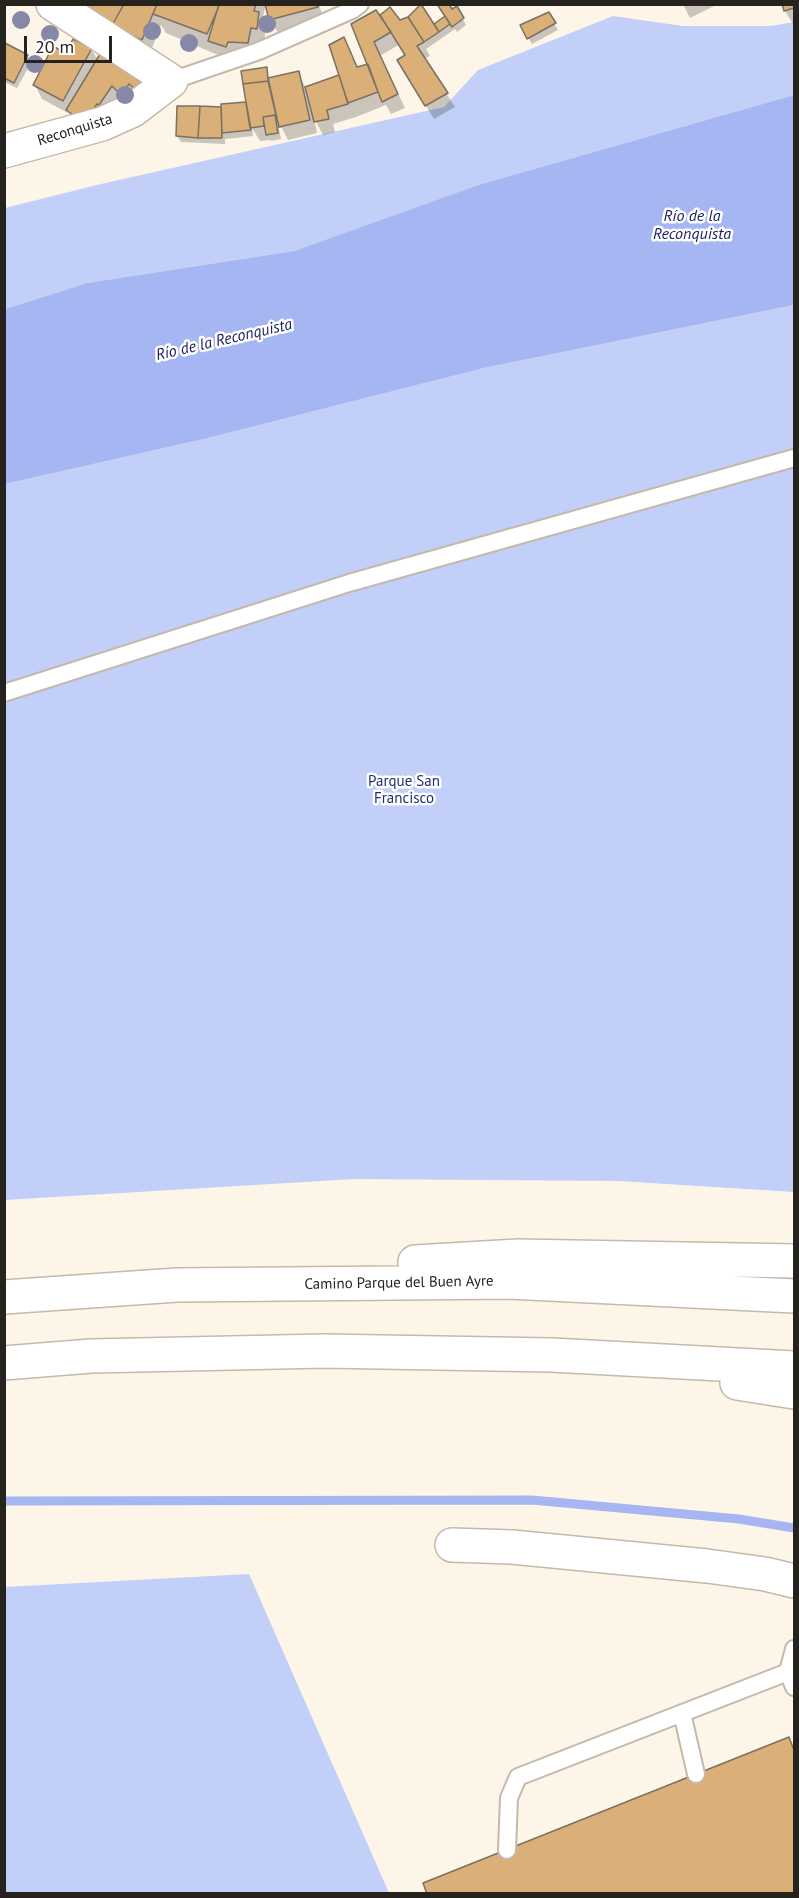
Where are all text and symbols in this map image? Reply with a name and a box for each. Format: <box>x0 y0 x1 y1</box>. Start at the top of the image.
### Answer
scale bar <box>27 24 116 62</box>
text: 20 m <box>35 35 74 58</box>
street label: Reconquista <box>35 110 115 150</box>
water label: Río de la Reconquista <box>653 206 731 244</box>
water label: Río de la Reconquista <box>154 315 294 365</box>
park label: Parque San Francisco <box>368 773 440 808</box>
street label: Camino Parque del Buen Ayre <box>304 1272 494 1294</box>

